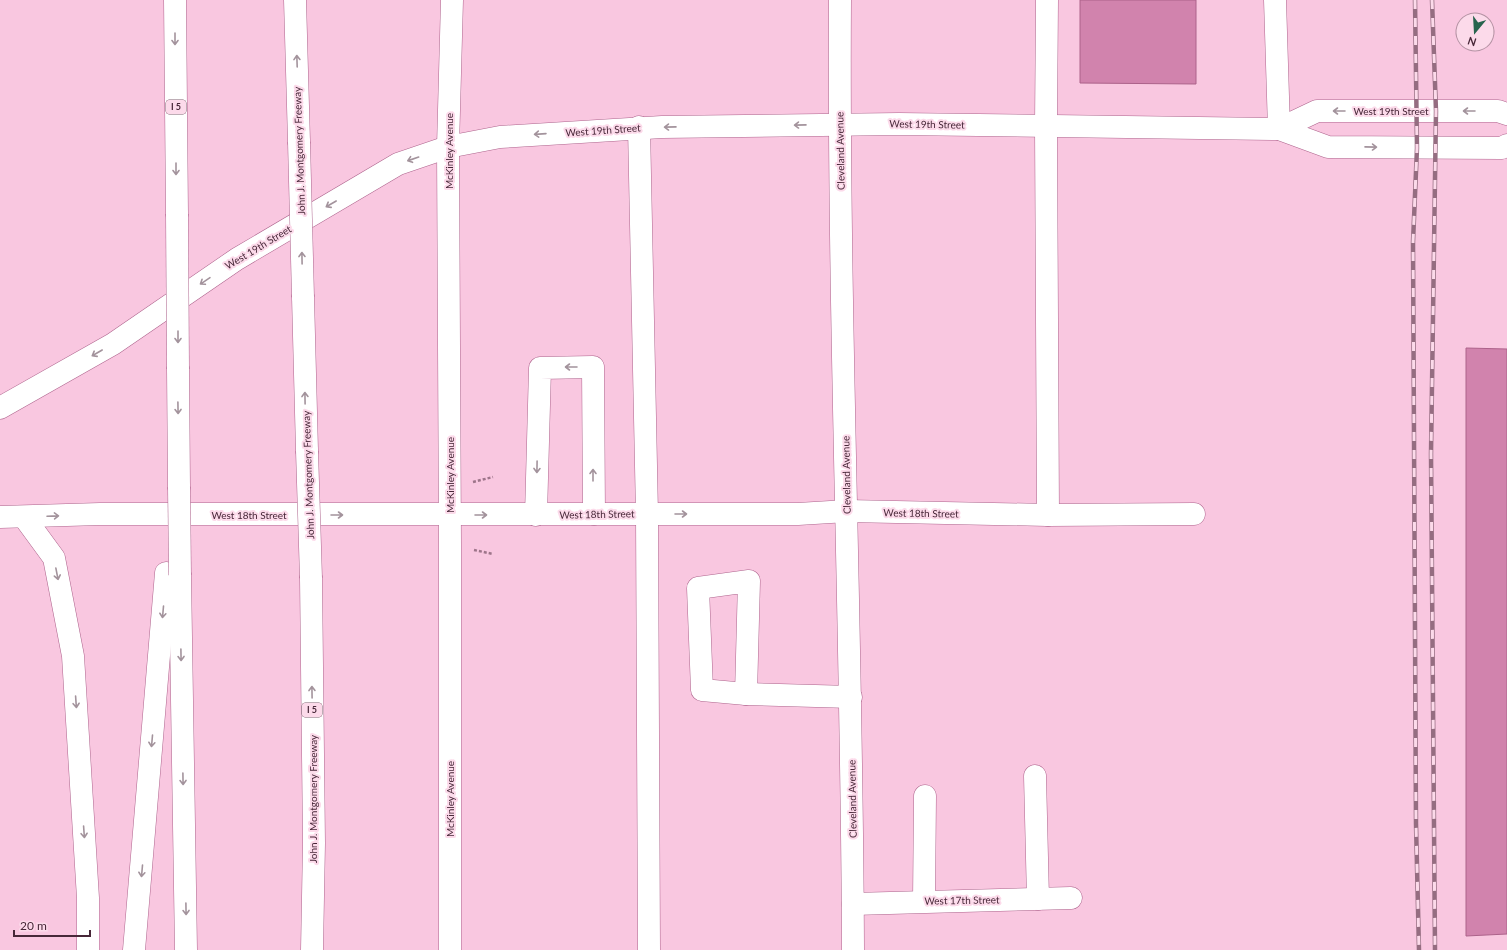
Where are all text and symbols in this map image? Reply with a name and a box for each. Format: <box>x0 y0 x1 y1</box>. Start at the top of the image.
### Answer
north arrow <box>1455 12 1495 52</box>
one-way arrow <box>171 32 179 45</box>
text: N <box>1466 34 1478 49</box>
one-way arrow <box>293 55 301 68</box>
street label: John J. Montgomery Freeway <box>291 86 307 215</box>
road number: I 5 <box>166 100 186 114</box>
street label: West 19th Street <box>1353 105 1429 117</box>
one-way arrow <box>1333 107 1346 115</box>
one-way arrow <box>1463 107 1476 115</box>
street label: Cleveland Avenue <box>833 112 847 190</box>
street label: McKinley Avenue <box>443 113 455 189</box>
street label: West 19th Street <box>889 117 965 131</box>
street label: West 19th Street <box>565 121 641 139</box>
one-way arrow <box>794 121 807 129</box>
one-way arrow <box>664 123 677 130</box>
one-way arrow <box>534 131 547 138</box>
one-way arrow <box>1364 143 1377 151</box>
one-way arrow <box>407 156 420 163</box>
one-way arrow <box>172 162 180 175</box>
one-way arrow <box>325 200 337 208</box>
street label: West 19th Street <box>223 222 294 272</box>
one-way arrow <box>298 252 306 265</box>
one-way arrow <box>200 277 211 285</box>
one-way arrow <box>174 330 182 343</box>
one-way arrow <box>91 350 103 357</box>
one-way arrow <box>565 363 578 371</box>
one-way arrow <box>302 392 309 405</box>
one-way arrow <box>174 401 182 414</box>
street label: John J. Montgomery Freeway <box>300 410 316 539</box>
street label: Cleveland Avenue <box>839 436 853 514</box>
street label: McKinley Avenue <box>444 437 456 513</box>
one-way arrow <box>533 460 541 473</box>
one-way arrow <box>590 469 597 482</box>
street label: West 18th Street <box>883 506 959 520</box>
street label: West 18th Street <box>559 507 635 521</box>
street label: West 18th Street <box>211 509 287 521</box>
one-way arrow <box>674 510 687 518</box>
one-way arrow <box>330 511 343 519</box>
one-way arrow <box>474 511 487 519</box>
one-way arrow <box>46 512 59 520</box>
one-way arrow <box>54 567 62 580</box>
one-way arrow <box>159 605 166 618</box>
one-way arrow <box>177 649 185 662</box>
one-way arrow <box>308 686 316 699</box>
one-way arrow <box>73 695 80 708</box>
road number: I 5 <box>302 703 322 717</box>
one-way arrow <box>149 734 156 747</box>
street label: John J. Montgomery Freeway <box>307 734 319 863</box>
street label: Cleveland Avenue <box>845 760 859 838</box>
street label: McKinley Avenue <box>444 761 456 837</box>
one-way arrow <box>179 772 187 785</box>
one-way arrow <box>81 825 88 838</box>
one-way arrow <box>138 864 145 877</box>
street label: West 17th Street <box>924 893 1000 907</box>
one-way arrow <box>182 902 189 915</box>
scale bar <box>14 912 90 938</box>
text: 20 m <box>20 918 47 933</box>

